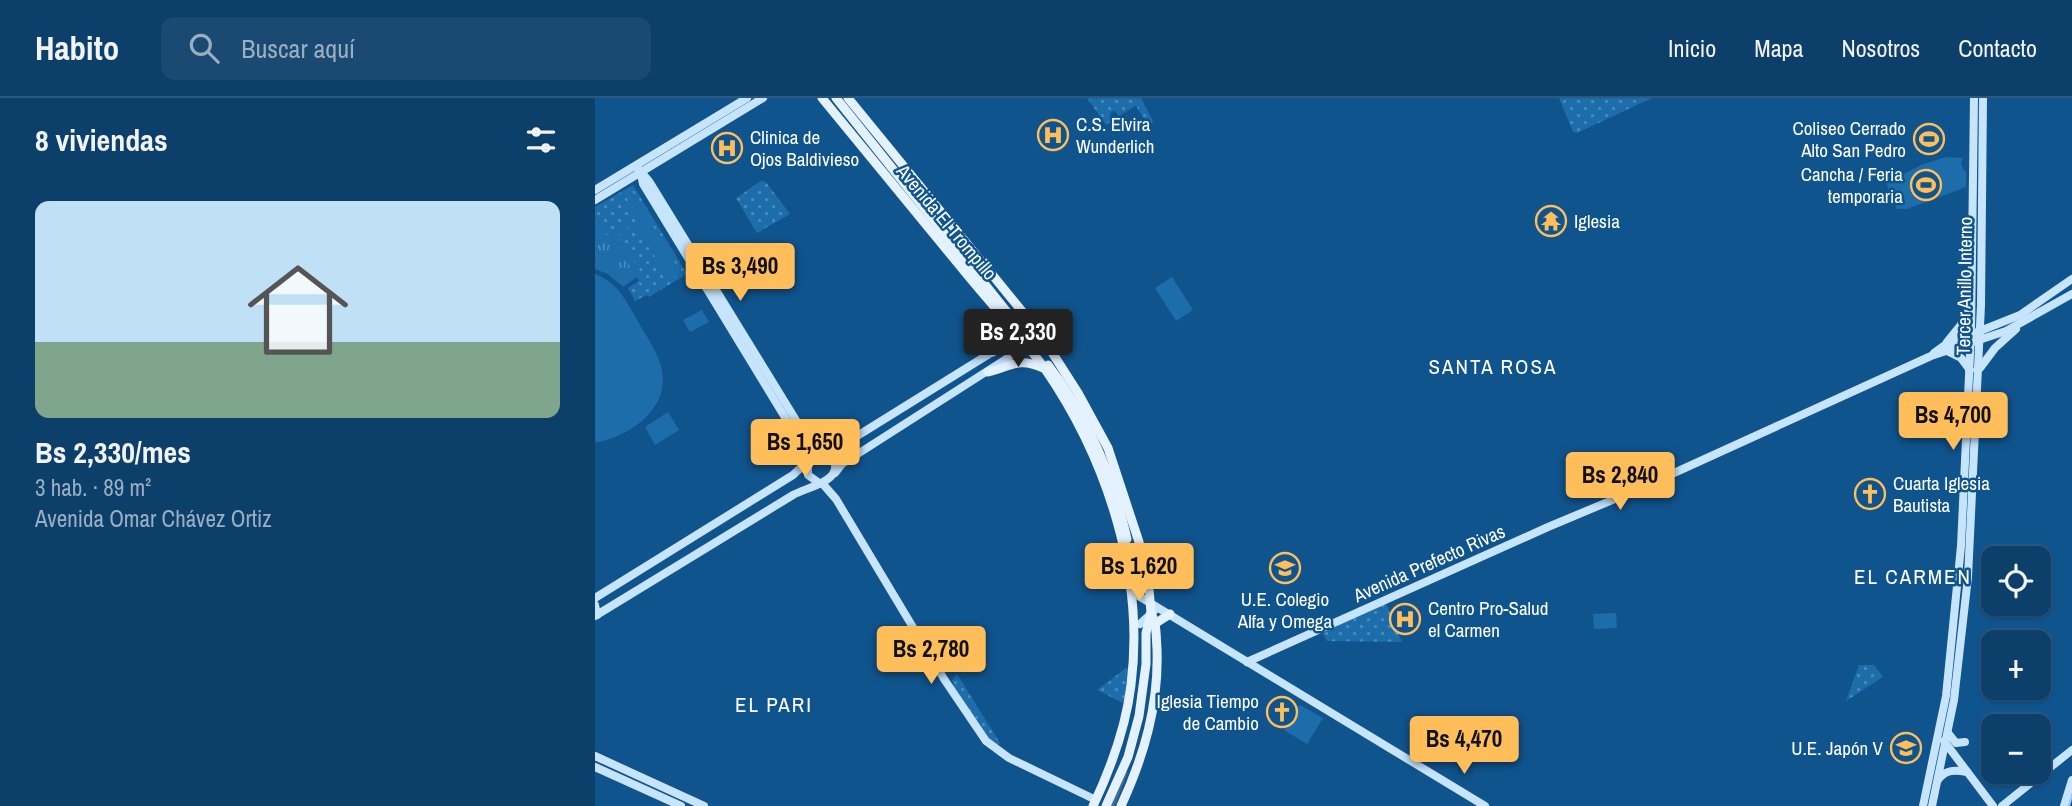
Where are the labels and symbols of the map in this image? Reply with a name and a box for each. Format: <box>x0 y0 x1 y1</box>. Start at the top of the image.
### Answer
place label: C.S. Elvira Wunderlich <box>1076 111 1155 159</box>
place label: Coliseo Cerrado Alto San Pedro <box>1793 115 1906 163</box>
hospital icon: C.S. Elvira Wunderlich <box>1036 118 1070 152</box>
sports icon: Coliseo Cerrado Alto San Pedro <box>1912 122 1946 156</box>
place label: Clinica de Ojos Baldivieso <box>750 124 859 172</box>
hospital icon: Clinica de Ojos Baldivieso <box>710 131 744 165</box>
street label: Avenida El Trompillo <box>890 158 1003 285</box>
place label: Cancha / Feria temporaria <box>1801 161 1903 209</box>
sports icon: Cancha / Feria temporaria <box>1909 168 1943 202</box>
temple icon: Iglesia <box>1534 204 1568 238</box>
place label: Iglesia <box>1574 208 1620 234</box>
street label: Tercer Anillo Interno <box>1950 216 1978 356</box>
pin: Bs 3,490 <box>668 244 812 303</box>
pin: Bs 2,330 <box>946 310 1090 369</box>
district label: SANTA ROSA <box>1429 352 1557 381</box>
pin: Bs 4,700 <box>1881 392 2025 452</box>
pin: Bs 1,650 <box>733 420 877 479</box>
pin: Bs 2,840 <box>1548 452 1692 512</box>
place label: Cuarta Iglesia Bautista <box>1893 470 1990 518</box>
church icon: Cuarta Iglesia Bautista <box>1853 477 1887 511</box>
street label: Avenida Prefecto Rivas <box>1348 518 1509 609</box>
pin: Bs 1,620 <box>1067 544 1211 603</box>
school or university icon: U.E. Colegio Alfa y Omega <box>1268 551 1302 585</box>
district label: EL CARMEN <box>1854 562 1972 591</box>
place label: U.E. Colegio Alfa y Omega <box>1237 586 1333 634</box>
place label: Centro Pro-Salud el Carmen <box>1428 595 1548 643</box>
hospital icon: Centro Pro-Salud el Carmen <box>1388 602 1422 636</box>
pin: Bs 2,780 <box>859 626 1003 686</box>
place label: Iglesia Tiempo de Cambio <box>1157 688 1259 736</box>
district label: EL PARI <box>735 690 813 719</box>
church icon: Iglesia Tiempo de Cambio <box>1265 695 1299 729</box>
pin: Bs 4,470 <box>1392 716 1536 776</box>
school or university icon: U.E. Japón V <box>1889 731 1923 765</box>
place label: U.E. Japón V <box>1791 735 1884 761</box>

